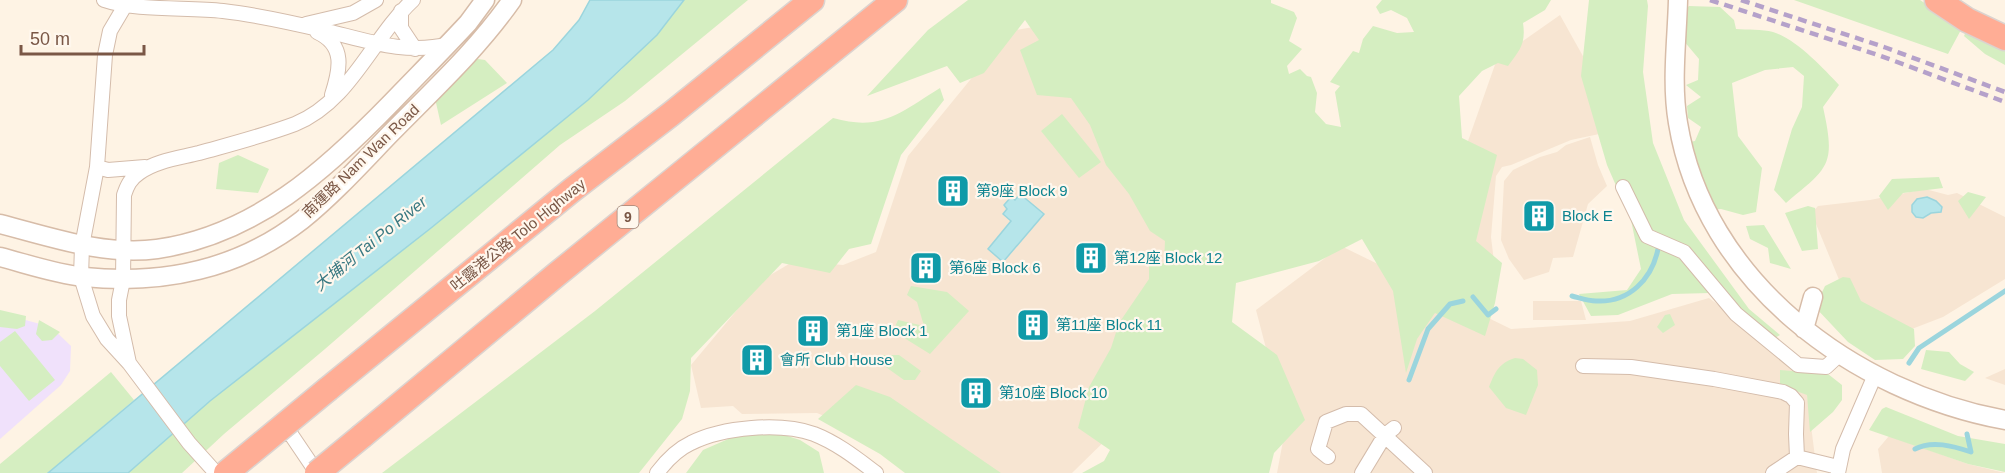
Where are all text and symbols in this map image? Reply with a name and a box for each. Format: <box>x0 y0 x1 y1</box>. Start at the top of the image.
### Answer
scale bar <box>21 18 144 56</box>
text: 50 m <box>30 29 70 49</box>
street label: 南運路 Nam Wan Road <box>299 101 422 221</box>
building icon: 第9座 Block 9 <box>935 173 971 209</box>
street label: 吐露港公路 Tolo Highway <box>447 175 589 294</box>
place label: 第9座 Block 9 <box>976 182 1068 199</box>
water label: 大埔河 Tai Po River <box>311 193 430 294</box>
building icon: Block E <box>1521 198 1557 234</box>
road number: 9 <box>618 206 638 228</box>
place label: Block E <box>1562 207 1613 224</box>
building icon: 第12座 Block 12 <box>1073 240 1109 276</box>
place label: 第12座 Block 12 <box>1114 249 1222 266</box>
building icon: 第6座 Block 6 <box>908 250 944 286</box>
place label: 第6座 Block 6 <box>949 259 1041 276</box>
building icon: 第11座 Block 11 <box>1015 307 1051 343</box>
building icon: 第1座 Block 1 <box>795 313 831 349</box>
place label: 第11座 Block 11 <box>1056 316 1162 333</box>
place label: 第1座 Block 1 <box>836 322 928 339</box>
building icon: 會所 Club House <box>739 342 775 378</box>
place label: 會所 Club House <box>780 351 893 368</box>
building icon: 第10座 Block 10 <box>958 375 994 411</box>
place label: 第10座 Block 10 <box>999 384 1107 401</box>

